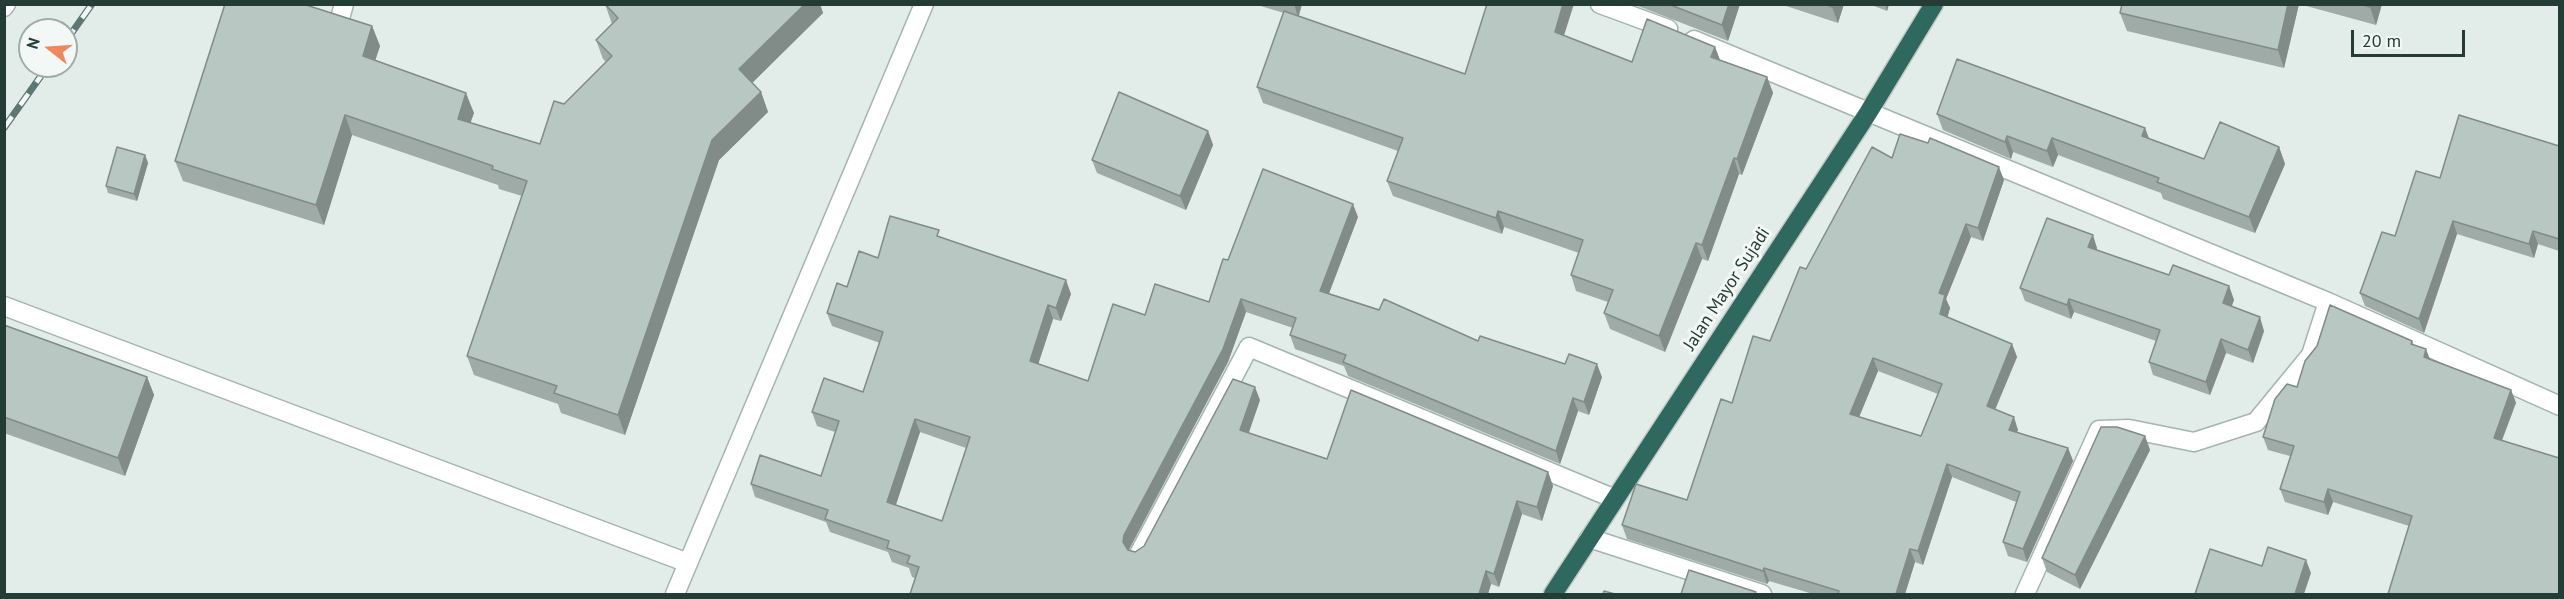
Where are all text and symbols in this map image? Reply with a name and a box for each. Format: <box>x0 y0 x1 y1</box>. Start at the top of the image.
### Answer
north arrow <box>18 18 78 78</box>
scale bar <box>2354 18 2468 56</box>
text: 20 m <box>2362 29 2401 52</box>
text: N <box>22 35 44 51</box>
street label: Jalan Mayor Sujadi <box>1679 223 1775 355</box>

